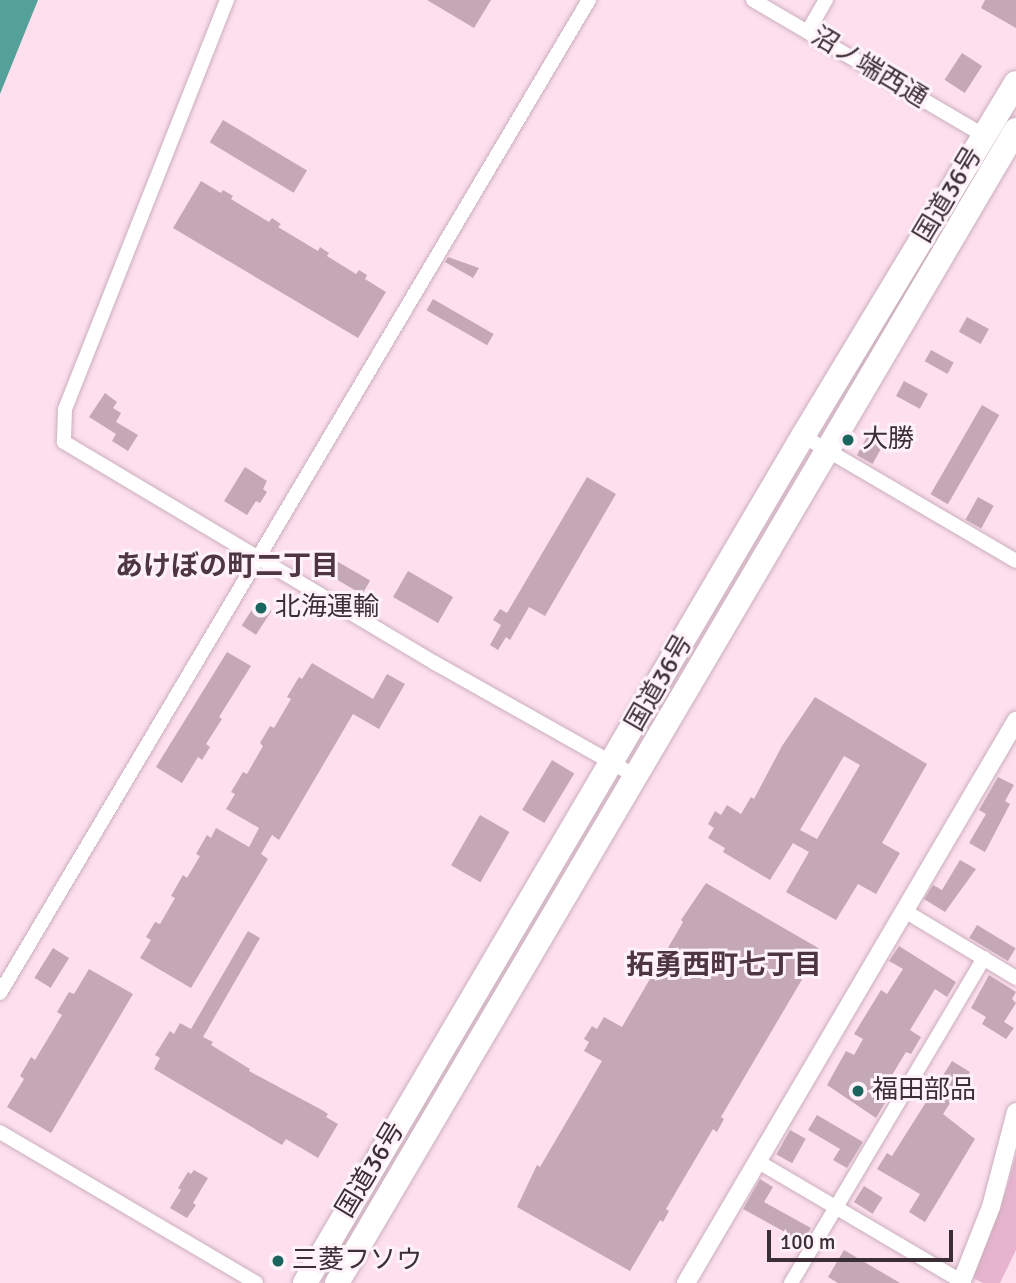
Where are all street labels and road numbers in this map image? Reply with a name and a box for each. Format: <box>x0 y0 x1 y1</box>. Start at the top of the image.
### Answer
street label: 沼ノ端西通 <box>805 21 933 115</box>
street label: 国道36号 <box>908 142 990 248</box>
street label: 国道36号 <box>620 629 700 737</box>
street label: 国道36号 <box>330 1117 412 1223</box>

